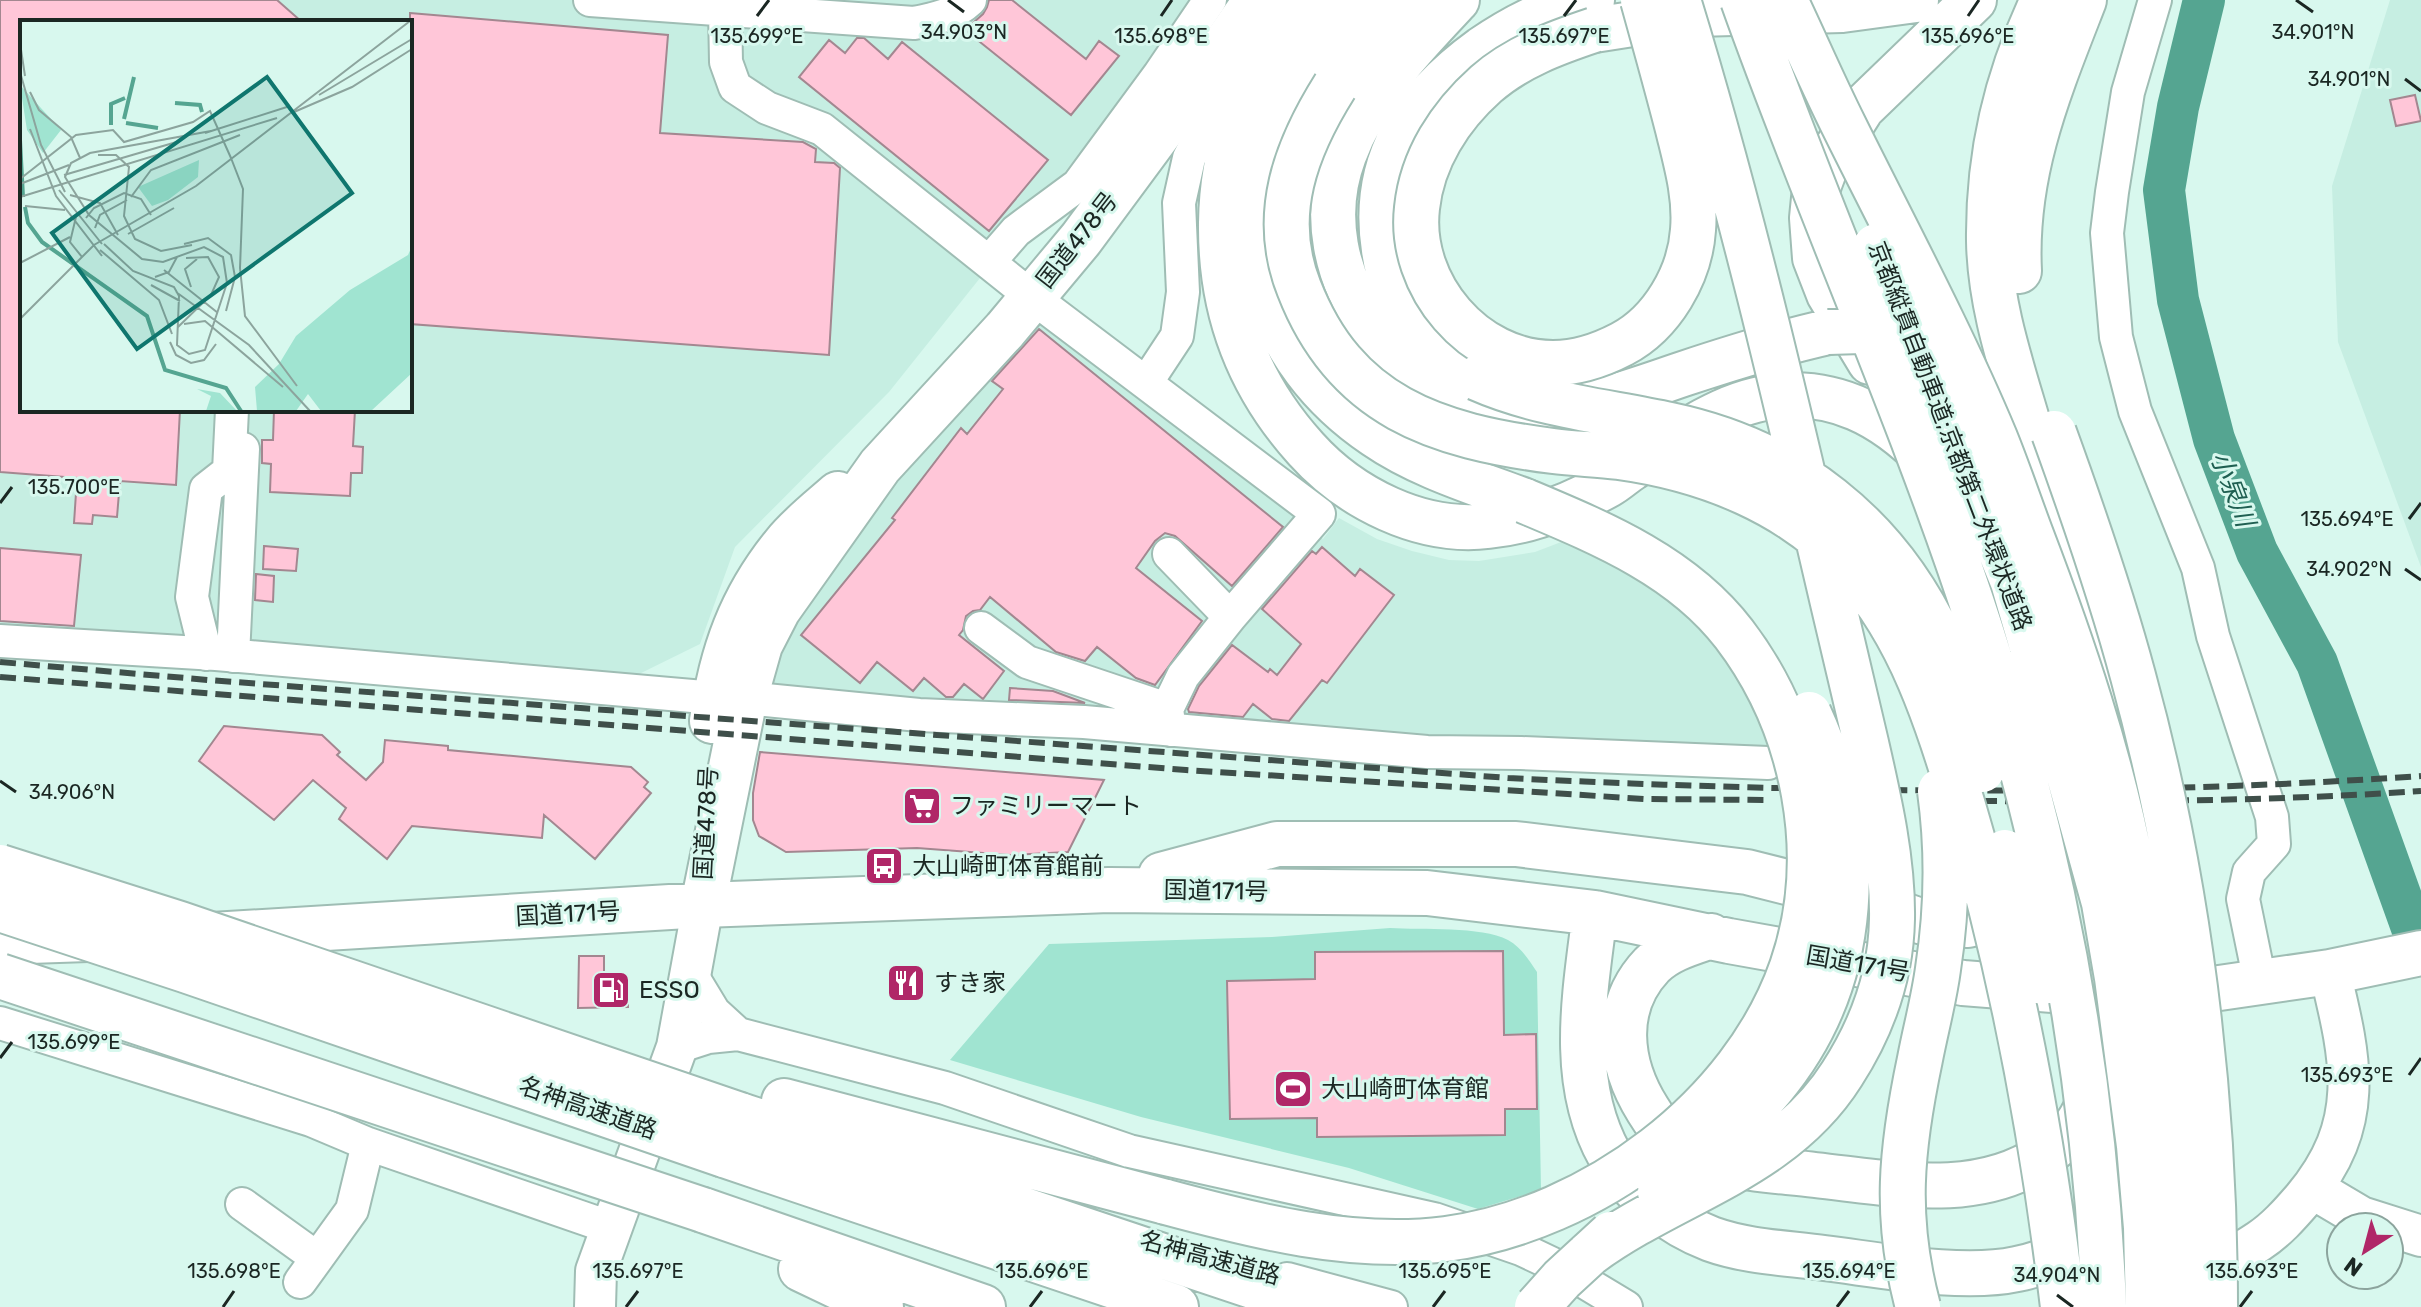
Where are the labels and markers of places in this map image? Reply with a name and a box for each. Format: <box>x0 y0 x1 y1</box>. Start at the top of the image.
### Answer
supermarket icon: ファミリーマート <box>901 785 943 827</box>
place label: ファミリーマート <box>950 792 1142 820</box>
bus stop icon: 大山崎町体育館前 <box>863 845 905 887</box>
place label: 大山崎町体育館前 <box>912 852 1104 880</box>
restaurant icon: すき家 <box>885 962 927 1004</box>
fuel station icon: ESSO <box>590 969 632 1011</box>
place label: すき家 <box>934 969 1006 997</box>
place label: ESSO <box>639 976 700 1004</box>
sports icon: 大山崎町体育館 <box>1272 1068 1314 1110</box>
place label: 大山崎町体育館 <box>1321 1075 1489 1103</box>

